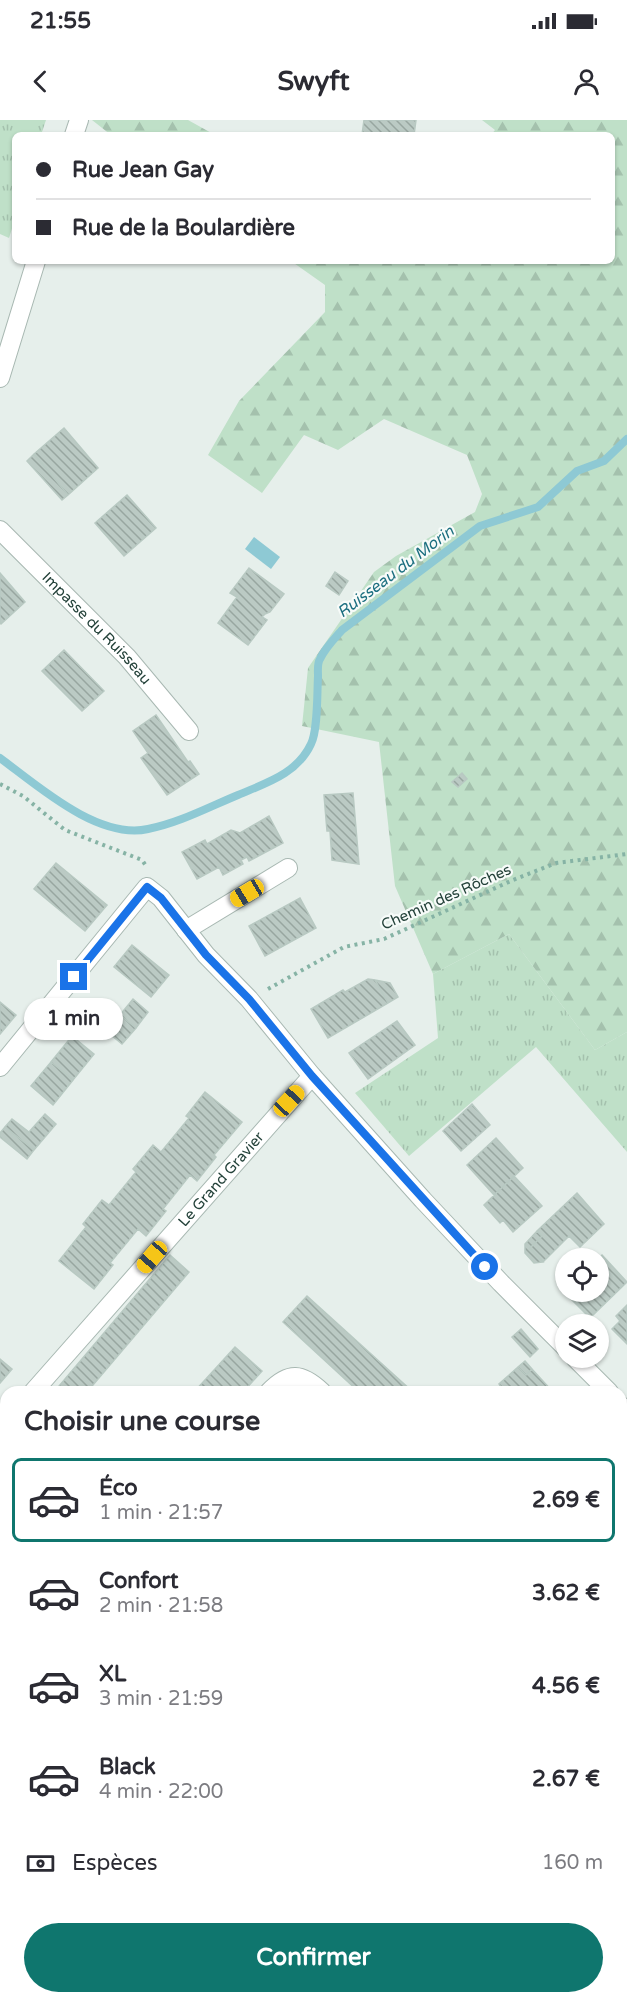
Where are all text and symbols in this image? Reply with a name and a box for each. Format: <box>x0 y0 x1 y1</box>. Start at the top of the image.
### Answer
text: 21:55 <box>30 8 91 34</box>
icon: back <box>24 65 57 98</box>
text: Swyft <box>277 65 350 98</box>
icon: person <box>570 65 603 98</box>
text: Rue Jean Gay <box>72 157 214 183</box>
text: Rue de la Boulardière <box>72 215 295 241</box>
water label: Ruisseau du Morin <box>333 521 459 622</box>
street label: Impasse du Ruisseau <box>38 568 155 688</box>
street label: Chemin des Rôches <box>378 860 514 934</box>
car <box>227 876 267 910</box>
route end <box>60 963 87 990</box>
callout: 1 min <box>25 998 124 1040</box>
text: 1 min <box>47 1007 100 1031</box>
car <box>270 1082 308 1120</box>
street label: Le Grand Gravier <box>174 1128 268 1230</box>
car <box>133 1238 171 1276</box>
map controls <box>555 1248 609 1368</box>
button: locate <box>555 1248 609 1302</box>
route start <box>471 1253 498 1280</box>
button: layers <box>555 1314 609 1368</box>
text: Choisir une course <box>24 1405 260 1438</box>
icon: car <box>27 1473 81 1527</box>
text: Éco <box>99 1475 138 1501</box>
text: 2.69 € <box>532 1487 600 1513</box>
text: 1 min · 21:57 <box>99 1501 223 1525</box>
icon: car <box>27 1566 81 1620</box>
text: Confort <box>99 1568 178 1594</box>
text: 3.62 € <box>532 1580 600 1606</box>
text: 2 min · 21:58 <box>99 1594 223 1618</box>
icon: car <box>27 1659 81 1713</box>
text: XL <box>99 1661 126 1687</box>
text: 4.56 € <box>532 1673 600 1699</box>
text: 3 min · 21:59 <box>99 1687 223 1711</box>
icon: car <box>27 1752 81 1806</box>
text: Black <box>99 1754 156 1780</box>
text: 2.67 € <box>532 1766 600 1792</box>
text: 4 min · 22:00 <box>99 1780 223 1804</box>
icon: cash <box>24 1847 57 1880</box>
text: Espèces <box>72 1850 157 1876</box>
text: 160 m <box>542 1851 603 1875</box>
button: Confirmer <box>24 1923 603 1992</box>

